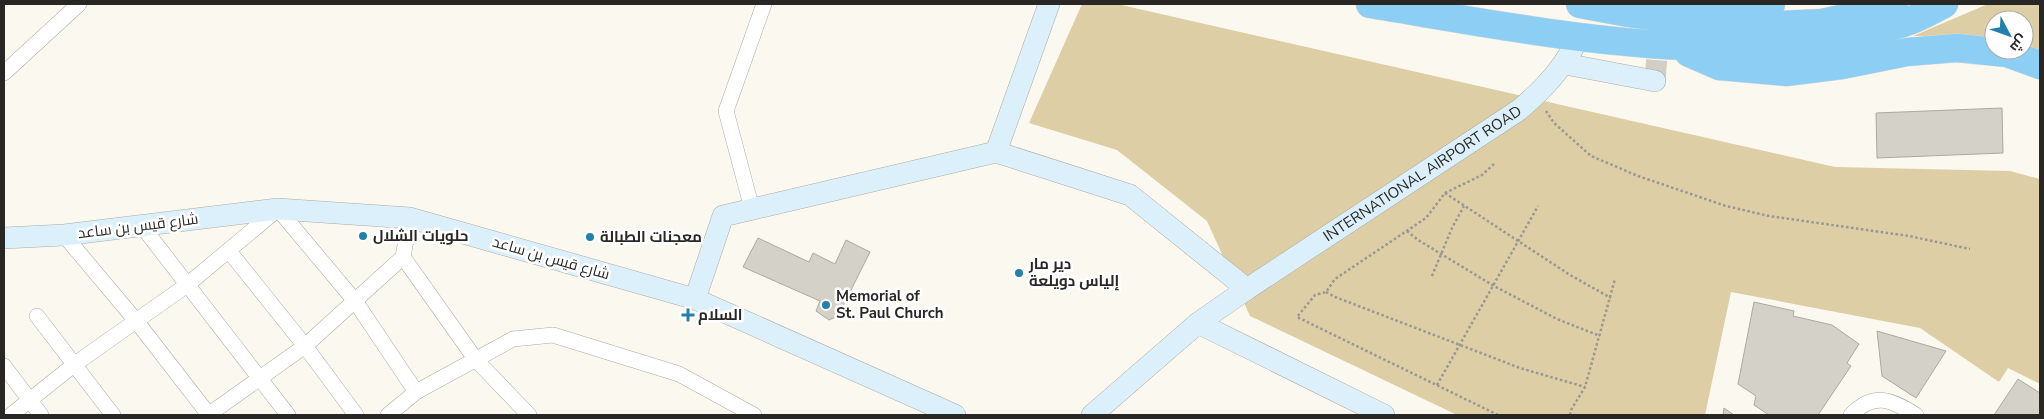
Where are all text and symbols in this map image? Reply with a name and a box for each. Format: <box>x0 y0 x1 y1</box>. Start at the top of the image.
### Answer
north arrow <box>1984 10 2034 60</box>
text: ش <box>2005 30 2031 56</box>
street label: INTERNATIONAL AIRPORT ROAD <box>1319 101 1526 246</box>
street label: شارع قيس بن ساعد <box>77 209 199 244</box>
place label: حلويات الشلال <box>373 226 468 246</box>
place label: معجنات الطبالة <box>600 227 702 247</box>
marker: حلويات الشلال <box>357 230 369 242</box>
marker: معجنات الطبالة <box>584 231 596 243</box>
street label: شارع قيس بن ساعد <box>490 232 612 285</box>
place label: دير مار إلياس دويلعة <box>1028 254 1120 291</box>
marker: دير مار إلياس دويلعة <box>1013 267 1025 279</box>
place label: Memorial of St. Paul Church <box>836 286 944 323</box>
marker: Memorial of St. Paul Church <box>820 299 832 311</box>
place label: السلام <box>698 305 742 325</box>
marker: السلام <box>682 309 694 321</box>

